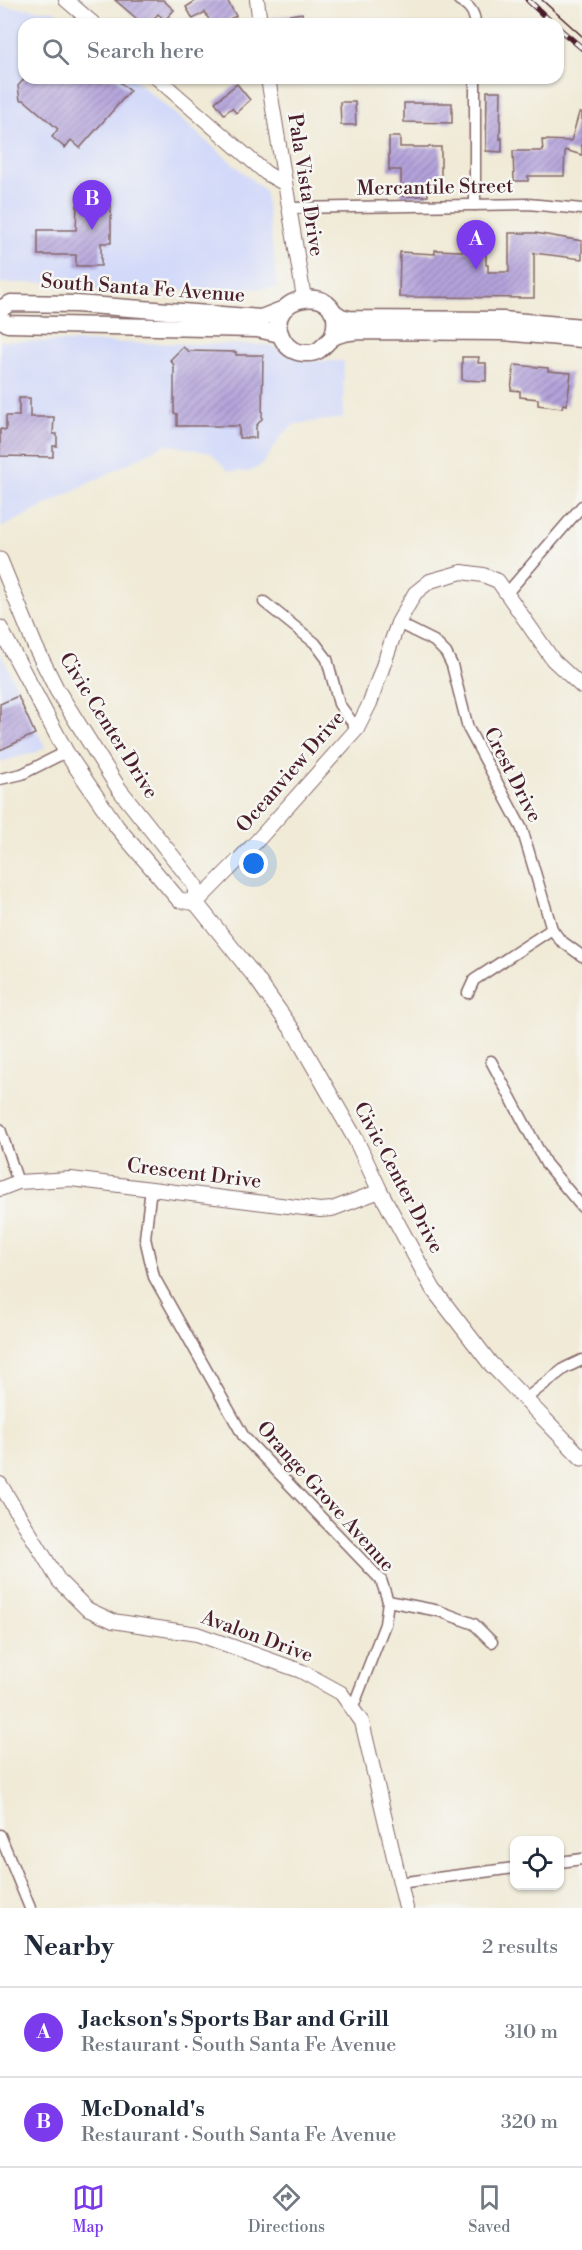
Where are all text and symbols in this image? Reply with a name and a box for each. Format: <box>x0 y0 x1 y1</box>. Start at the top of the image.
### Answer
search box <box>18 18 564 84</box>
icon: search <box>39 35 72 68</box>
text: Search here <box>87 38 204 65</box>
street label: Pala Vista Drive <box>281 112 329 258</box>
street label: Mercantile Street <box>357 174 513 202</box>
pin: B <box>72 180 112 230</box>
pin: A <box>456 220 496 270</box>
street label: South Santa Fe Avenue <box>40 269 246 309</box>
street label: Civic Center Drive <box>53 648 163 804</box>
street label: Oceanview Drive <box>231 706 351 838</box>
street label: Crest Drive <box>477 723 547 827</box>
your location <box>239 849 268 878</box>
street label: Civic Center Drive <box>348 1098 448 1258</box>
street label: Crescent Drive <box>125 1153 263 1195</box>
street label: Orange Grove Avenue <box>251 1416 399 1578</box>
street label: Avalon Drive <box>197 1605 316 1669</box>
map controls <box>510 1836 564 1890</box>
button: locate <box>510 1836 564 1890</box>
text: Nearby <box>24 1931 114 1963</box>
text: 2 results <box>482 1935 558 1960</box>
text: Jackson's Sports Bar and Grill <box>81 2006 389 2033</box>
text: A <box>36 2020 51 2045</box>
text: 310 m <box>505 2020 558 2045</box>
text: Restaurant · South Santa Fe Avenue <box>81 2033 396 2058</box>
text: McDonald's <box>81 2096 205 2123</box>
text: B <box>36 2110 51 2135</box>
text: 320 m <box>501 2110 558 2135</box>
text: Restaurant · South Santa Fe Avenue <box>81 2123 396 2148</box>
tab: Map <box>72 2181 105 2237</box>
tab: Directions <box>248 2181 325 2237</box>
tab: Saved <box>468 2181 510 2237</box>

